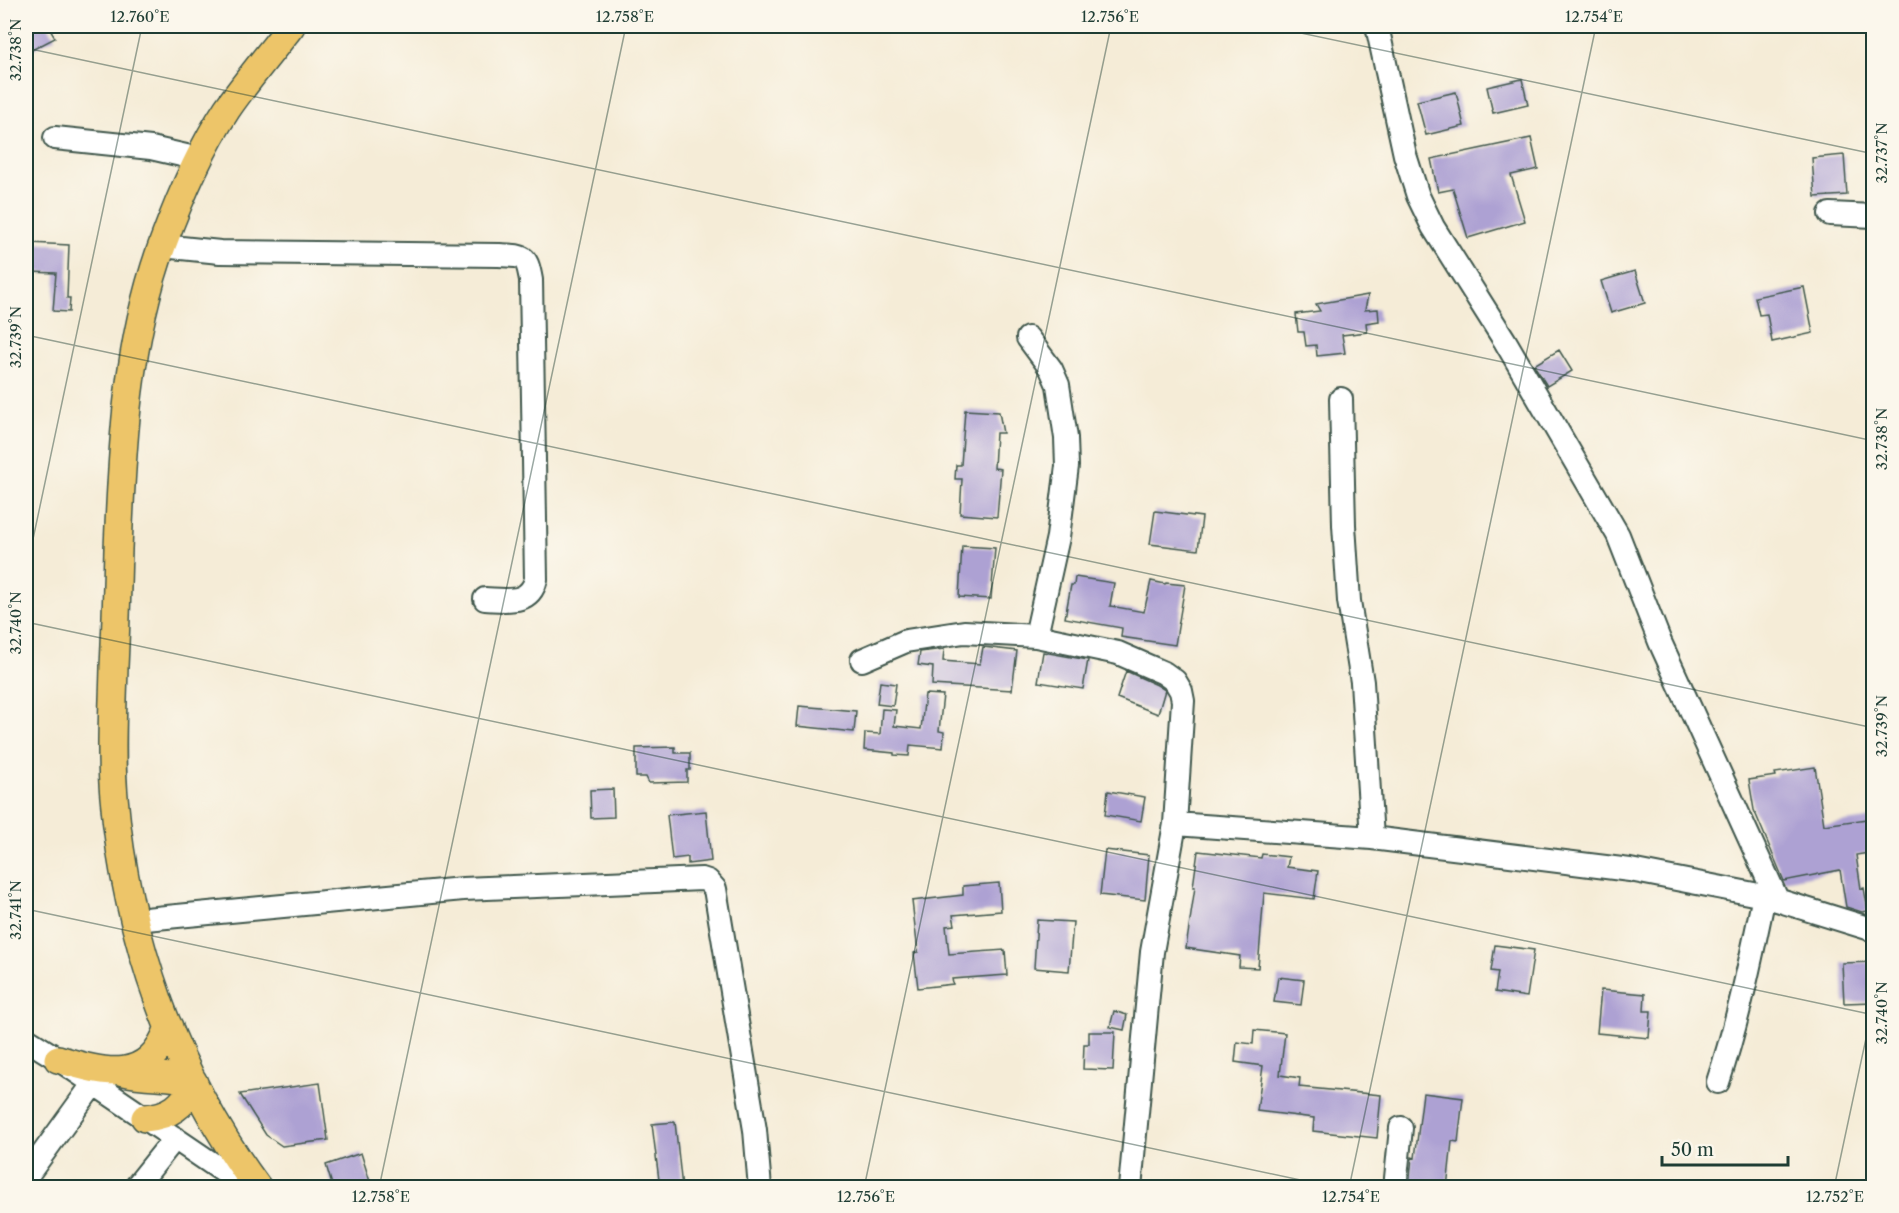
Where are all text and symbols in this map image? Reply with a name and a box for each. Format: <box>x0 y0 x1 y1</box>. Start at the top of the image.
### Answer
text: 12.760°E <box>110 7 170 26</box>
text: 12.758°E <box>596 7 654 26</box>
text: 12.756°E <box>1081 7 1139 26</box>
text: 12.754°E <box>1565 7 1623 26</box>
text: 32.738°N <box>6 19 25 81</box>
text: 32.737°N <box>1872 122 1891 184</box>
text: 32.739°N <box>6 306 25 368</box>
text: 32.738°N <box>1872 408 1891 470</box>
text: 32.740°N <box>6 591 25 655</box>
text: 32.739°N <box>1872 695 1891 757</box>
text: 32.741°N <box>6 880 25 940</box>
text: 32.740°N <box>1872 981 1891 1045</box>
scale bar <box>1662 1129 1788 1167</box>
text: 50 m <box>1671 1139 1714 1161</box>
text: 12.758°E <box>352 1187 410 1206</box>
text: 12.756°E <box>837 1187 895 1206</box>
text: 12.754°E <box>1322 1187 1380 1206</box>
text: 12.752°E <box>1806 1187 1864 1206</box>

